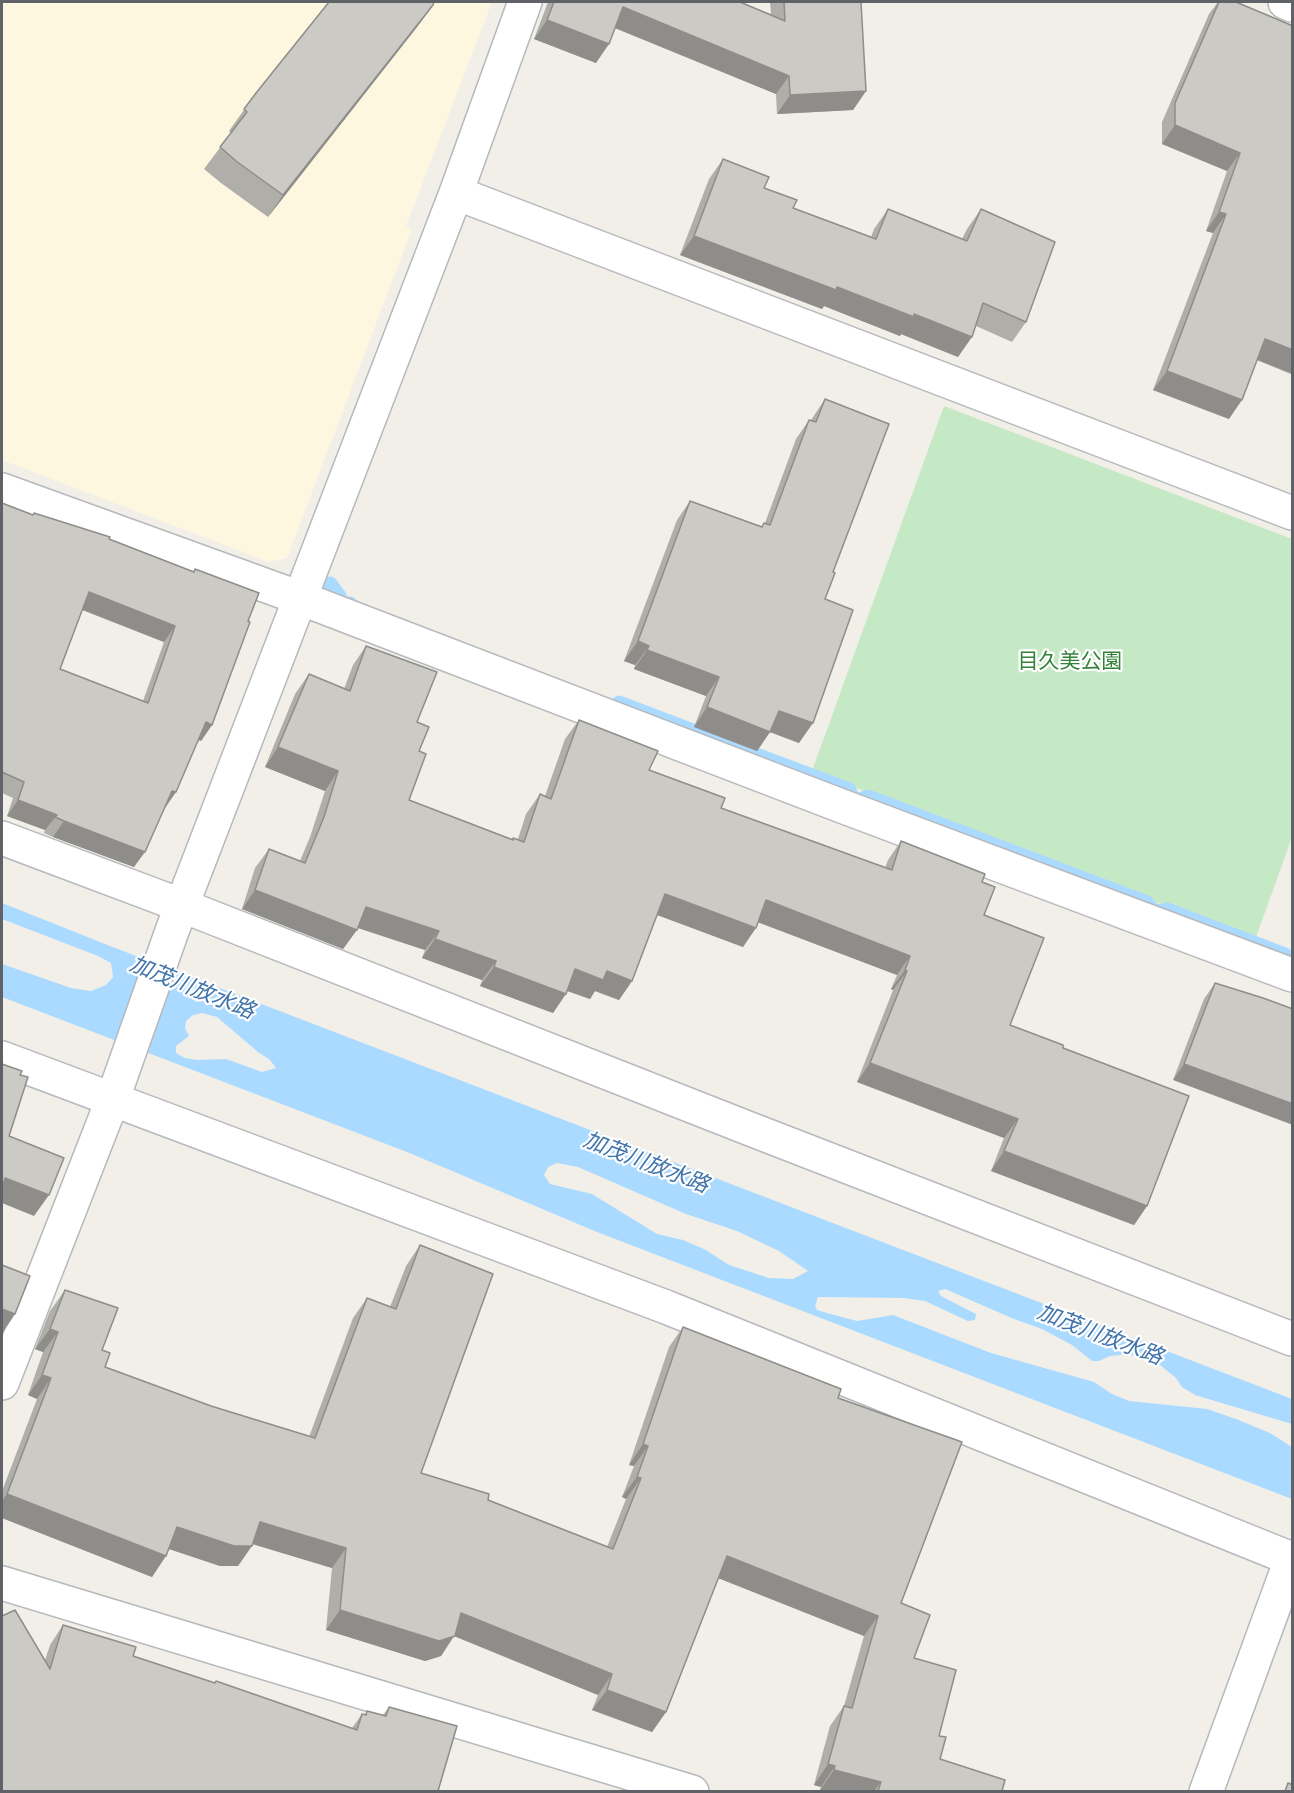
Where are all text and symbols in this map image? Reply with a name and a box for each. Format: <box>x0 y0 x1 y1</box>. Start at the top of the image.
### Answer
park label: 目久美公園 <box>1018 649 1122 675</box>
water label: 加茂川放水路 <box>126 951 258 1025</box>
water label: 加茂川放水路 <box>580 1127 712 1199</box>
water label: 加茂川放水路 <box>1034 1299 1166 1371</box>

